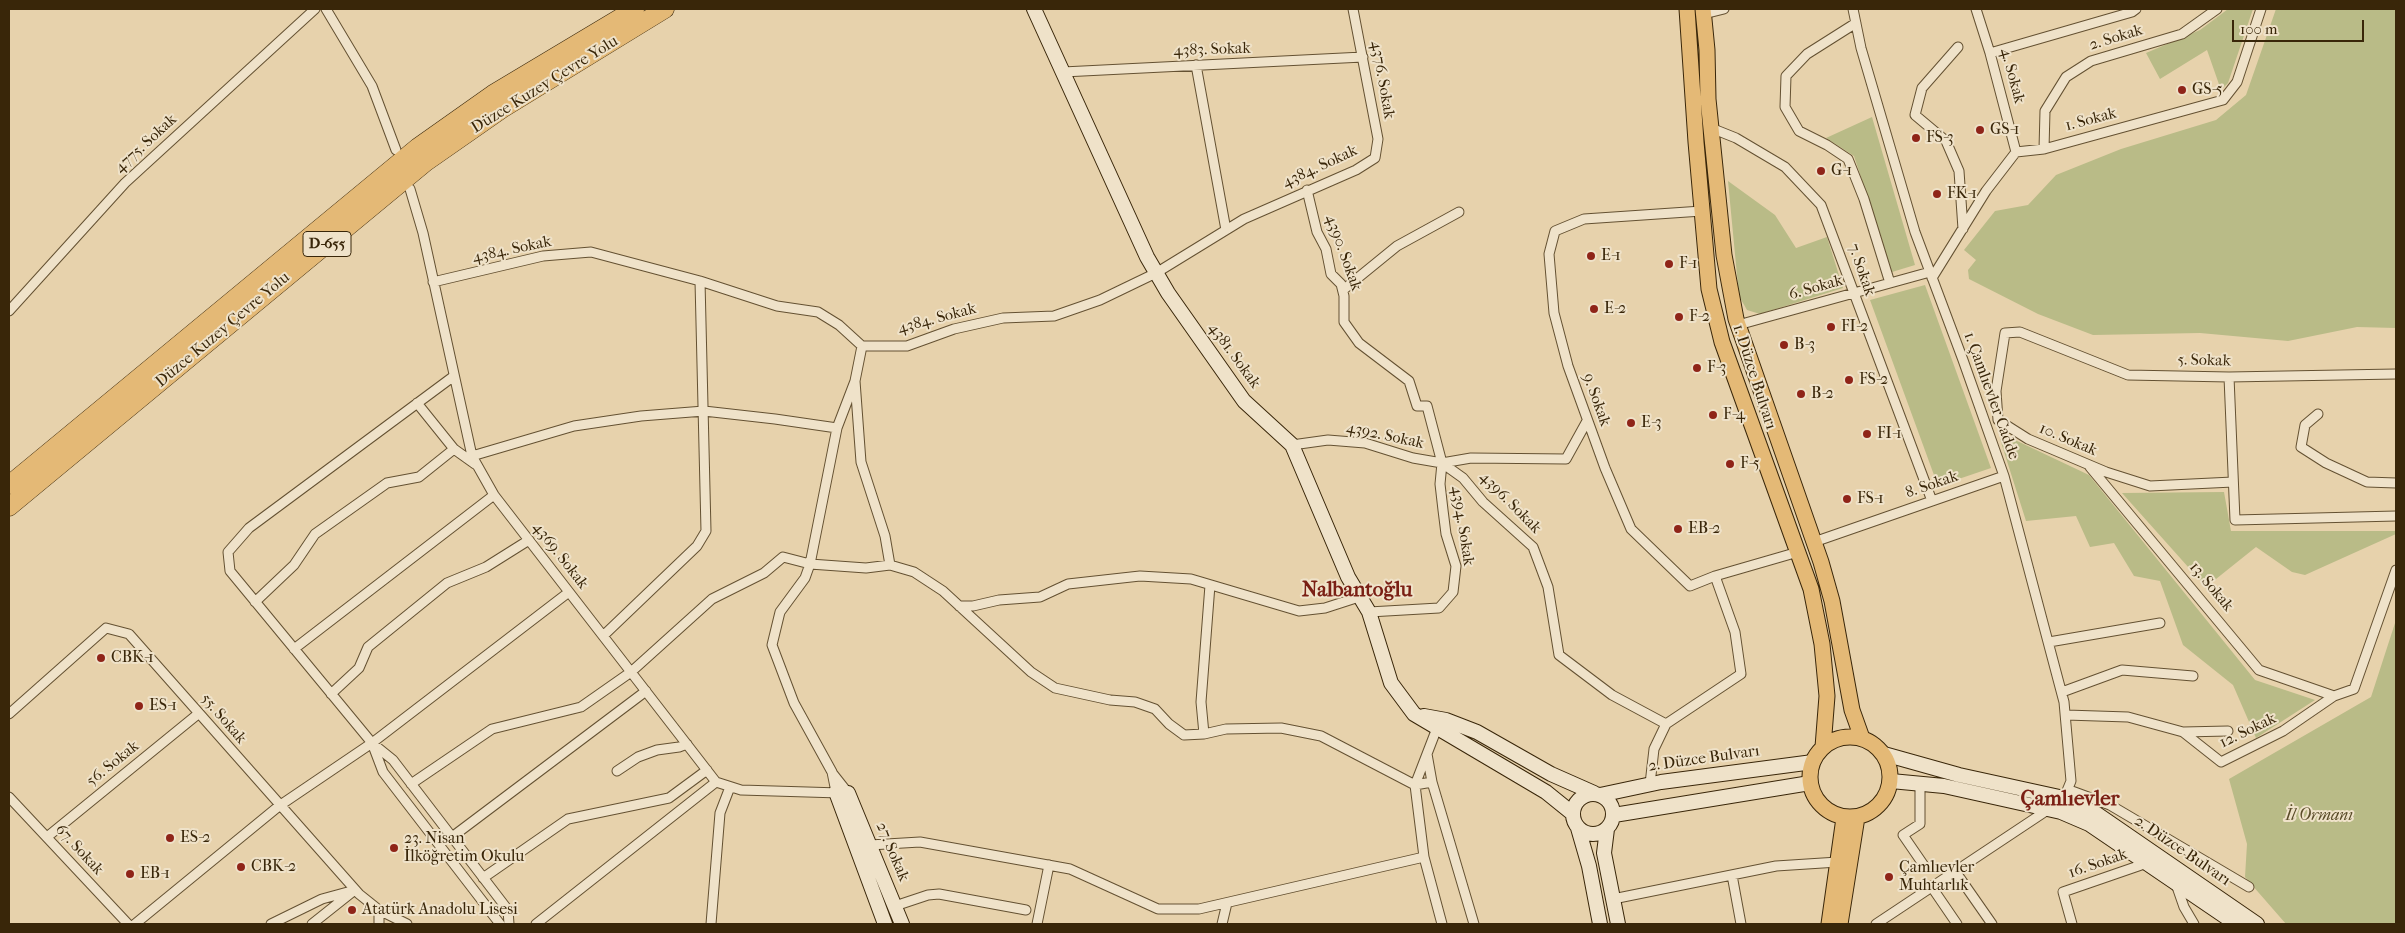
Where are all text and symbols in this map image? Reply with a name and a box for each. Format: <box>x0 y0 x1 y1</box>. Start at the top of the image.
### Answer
scale bar <box>2235 10 2368 42</box>
text: 100 m <box>2240 20 2278 38</box>
street label: 2. Sokak <box>2087 21 2145 55</box>
street label: Düzce Kuzey Çevre Yolu <box>468 32 622 138</box>
street label: 4383. Sokak <box>1173 39 1251 61</box>
street label: 4376. Sokak <box>1366 39 1398 121</box>
street label: 4. Sokak <box>1995 46 2029 106</box>
place label: GS-5 <box>2192 80 2223 100</box>
marker: GS-5 <box>2176 84 2188 96</box>
street label: 1. Sokak <box>2063 104 2119 136</box>
street label: 4775. Sokak <box>111 110 181 178</box>
place label: GS-1 <box>1990 120 2019 140</box>
marker: GS-1 <box>1974 124 1986 136</box>
place label: FS-3 <box>1926 128 1954 148</box>
marker: FS-3 <box>1910 132 1922 144</box>
street label: 4384. Sokak <box>1279 141 1361 193</box>
place label: G-1 <box>1831 161 1852 181</box>
marker: G-1 <box>1815 165 1827 177</box>
place label: FK-1 <box>1947 184 1977 204</box>
marker: FK-1 <box>1931 188 1943 200</box>
street label: 4390. Sokak <box>1320 212 1366 294</box>
road number: D-655 <box>303 232 351 256</box>
street label: 4384. Sokak <box>471 232 553 268</box>
street label: 7. Sokak <box>1843 241 1879 299</box>
place label: E-1 <box>1601 246 1621 266</box>
marker: E-1 <box>1585 250 1597 262</box>
place label: F-1 <box>1679 254 1697 274</box>
marker: F-1 <box>1663 258 1675 270</box>
street label: Düzce Kuzey Çevre Yolu <box>152 268 294 392</box>
street label: 6. Sokak <box>1787 271 1845 305</box>
street label: 4384. Sokak <box>896 299 978 339</box>
place label: E-2 <box>1604 299 1626 319</box>
marker: E-2 <box>1588 303 1600 315</box>
place label: F-2 <box>1689 307 1710 327</box>
marker: F-2 <box>1673 311 1685 323</box>
place label: FI-2 <box>1841 317 1868 337</box>
street label: 4381. Sokak <box>1204 319 1264 393</box>
marker: FI-2 <box>1825 321 1837 333</box>
street label: 1. Düzce Bulvarı <box>1728 322 1780 432</box>
street label: 1. Çamlıevler Cadde <box>1959 330 2023 462</box>
place label: B-3 <box>1794 335 1815 355</box>
marker: B-3 <box>1778 339 1790 351</box>
street label: 5. Sokak <box>2177 351 2231 371</box>
place label: F-3 <box>1707 358 1726 378</box>
marker: F-3 <box>1691 362 1703 374</box>
place label: FS-2 <box>1859 370 1888 390</box>
street label: 9. Sokak <box>1578 371 1614 429</box>
marker: FS-2 <box>1843 374 1855 386</box>
place label: B-2 <box>1811 384 1834 404</box>
marker: B-2 <box>1795 388 1807 400</box>
place label: F-4 <box>1723 405 1745 425</box>
marker: F-4 <box>1707 409 1719 421</box>
place label: E-3 <box>1641 413 1661 433</box>
marker: E-3 <box>1625 417 1637 429</box>
street label: 4392. Sokak <box>1344 418 1426 454</box>
street label: 10. Sokak <box>2036 419 2100 461</box>
place label: FI-1 <box>1877 424 1902 444</box>
marker: FI-1 <box>1861 428 1873 440</box>
place label: F-5 <box>1740 454 1760 474</box>
marker: F-5 <box>1724 458 1736 470</box>
street label: 8. Sokak <box>1903 467 1961 503</box>
street label: 4396. Sokak <box>1475 468 1545 538</box>
street label: 4394. Sokak <box>1446 485 1478 567</box>
place label: FS-1 <box>1857 489 1884 509</box>
marker: FS-1 <box>1841 493 1853 505</box>
street label: 4369. Sokak <box>528 519 592 593</box>
place label: EB-2 <box>1688 519 1721 539</box>
marker: EB-2 <box>1672 523 1684 535</box>
street label: 13. Sokak <box>2185 558 2237 616</box>
district label: Nalbantoğlu <box>1302 578 1412 604</box>
place label: CBK-1 <box>111 648 154 668</box>
marker: CBK-1 <box>95 652 107 664</box>
street label: 55. Sokak <box>196 690 250 748</box>
place label: ES-1 <box>149 696 177 716</box>
marker: ES-1 <box>133 700 145 712</box>
street label: 12. Sokak <box>2217 709 2279 753</box>
street label: 56. Sokak <box>83 737 143 791</box>
street label: 2. Düzce Bulvarı <box>1647 742 1761 776</box>
district label: Çamlıevler <box>2021 787 2119 813</box>
park label: İl Ormanı <box>2285 806 2353 826</box>
street label: 2. Düzce Bulvarı <box>2130 812 2234 890</box>
street label: 27. Sokak <box>871 820 913 884</box>
street label: 67. Sokak <box>51 821 107 879</box>
place label: ES-2 <box>180 828 210 848</box>
place label: 23. Nisan İlköğretim Okulu <box>404 829 524 867</box>
marker: ES-2 <box>164 832 176 844</box>
marker: 23. Nisan İlköğretim Okulu <box>388 842 400 854</box>
street label: 16. Sokak <box>2066 845 2130 883</box>
place label: CBK-2 <box>251 857 296 877</box>
place label: Çamlıevler Muhtarlık <box>1899 858 1974 896</box>
marker: CBK-2 <box>235 861 247 873</box>
place label: EB-1 <box>140 864 170 884</box>
marker: EB-1 <box>124 868 136 880</box>
marker: Çamlıevler Muhtarlık <box>1883 871 1895 883</box>
place label: Atatürk Anadolu Lisesi <box>362 900 518 920</box>
marker: Atatürk Anadolu Lisesi <box>346 904 358 916</box>

